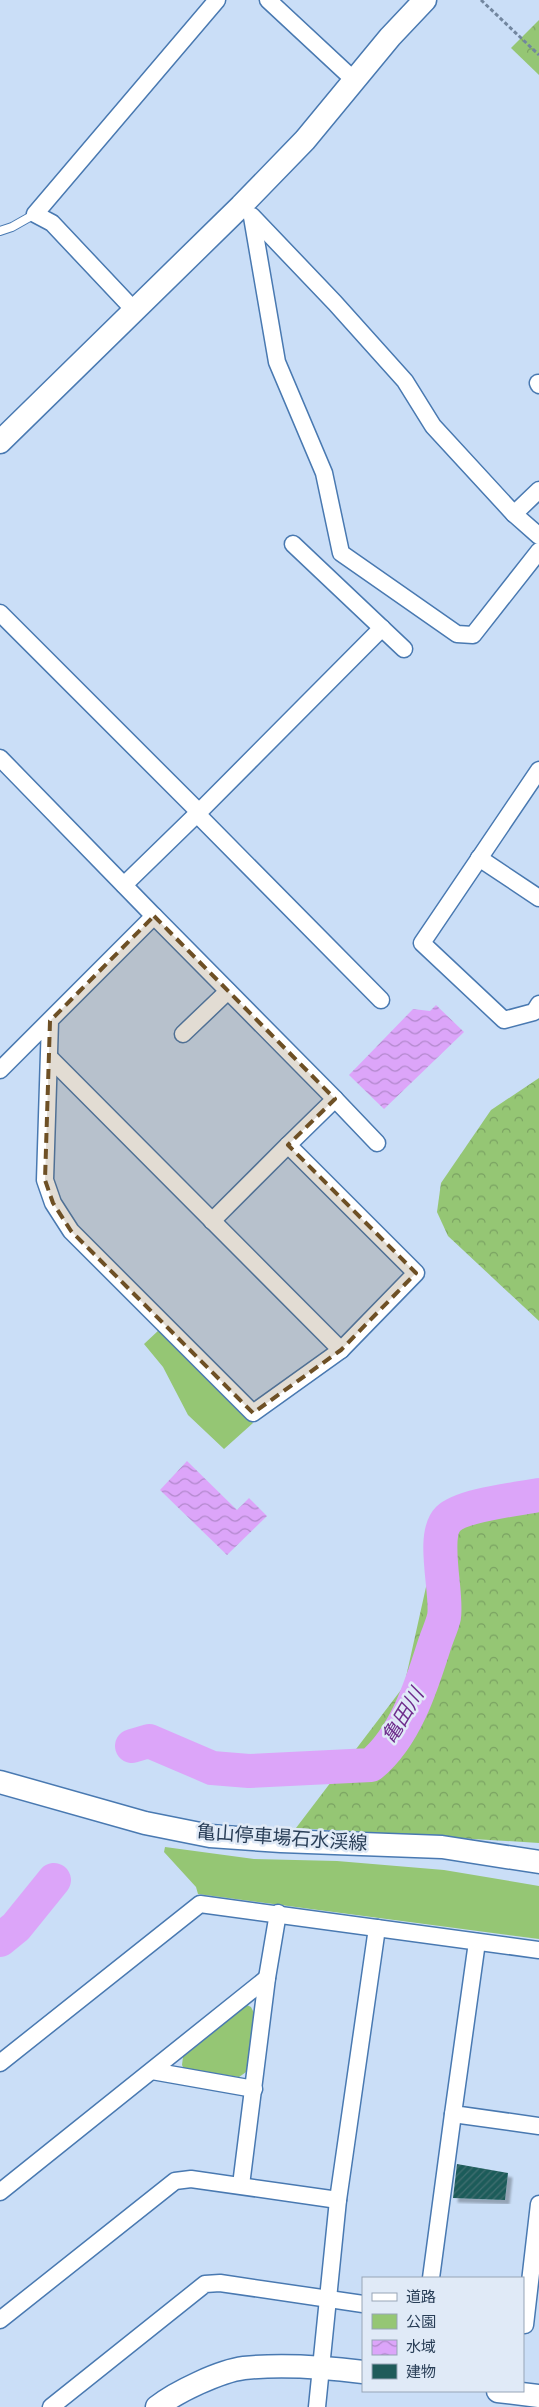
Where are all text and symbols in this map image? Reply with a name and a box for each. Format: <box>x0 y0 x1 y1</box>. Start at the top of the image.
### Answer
water label: 亀田川 <box>378 1683 429 1748</box>
street label: 亀山停車場石水渓線 <box>196 1821 368 1855</box>
legend <box>362 2277 524 2392</box>
text: 道路 <box>406 2288 436 2306</box>
text: 公園 <box>406 2313 436 2331</box>
text: 水域 <box>406 2338 436 2356</box>
text: 建物 <box>406 2363 436 2381</box>

